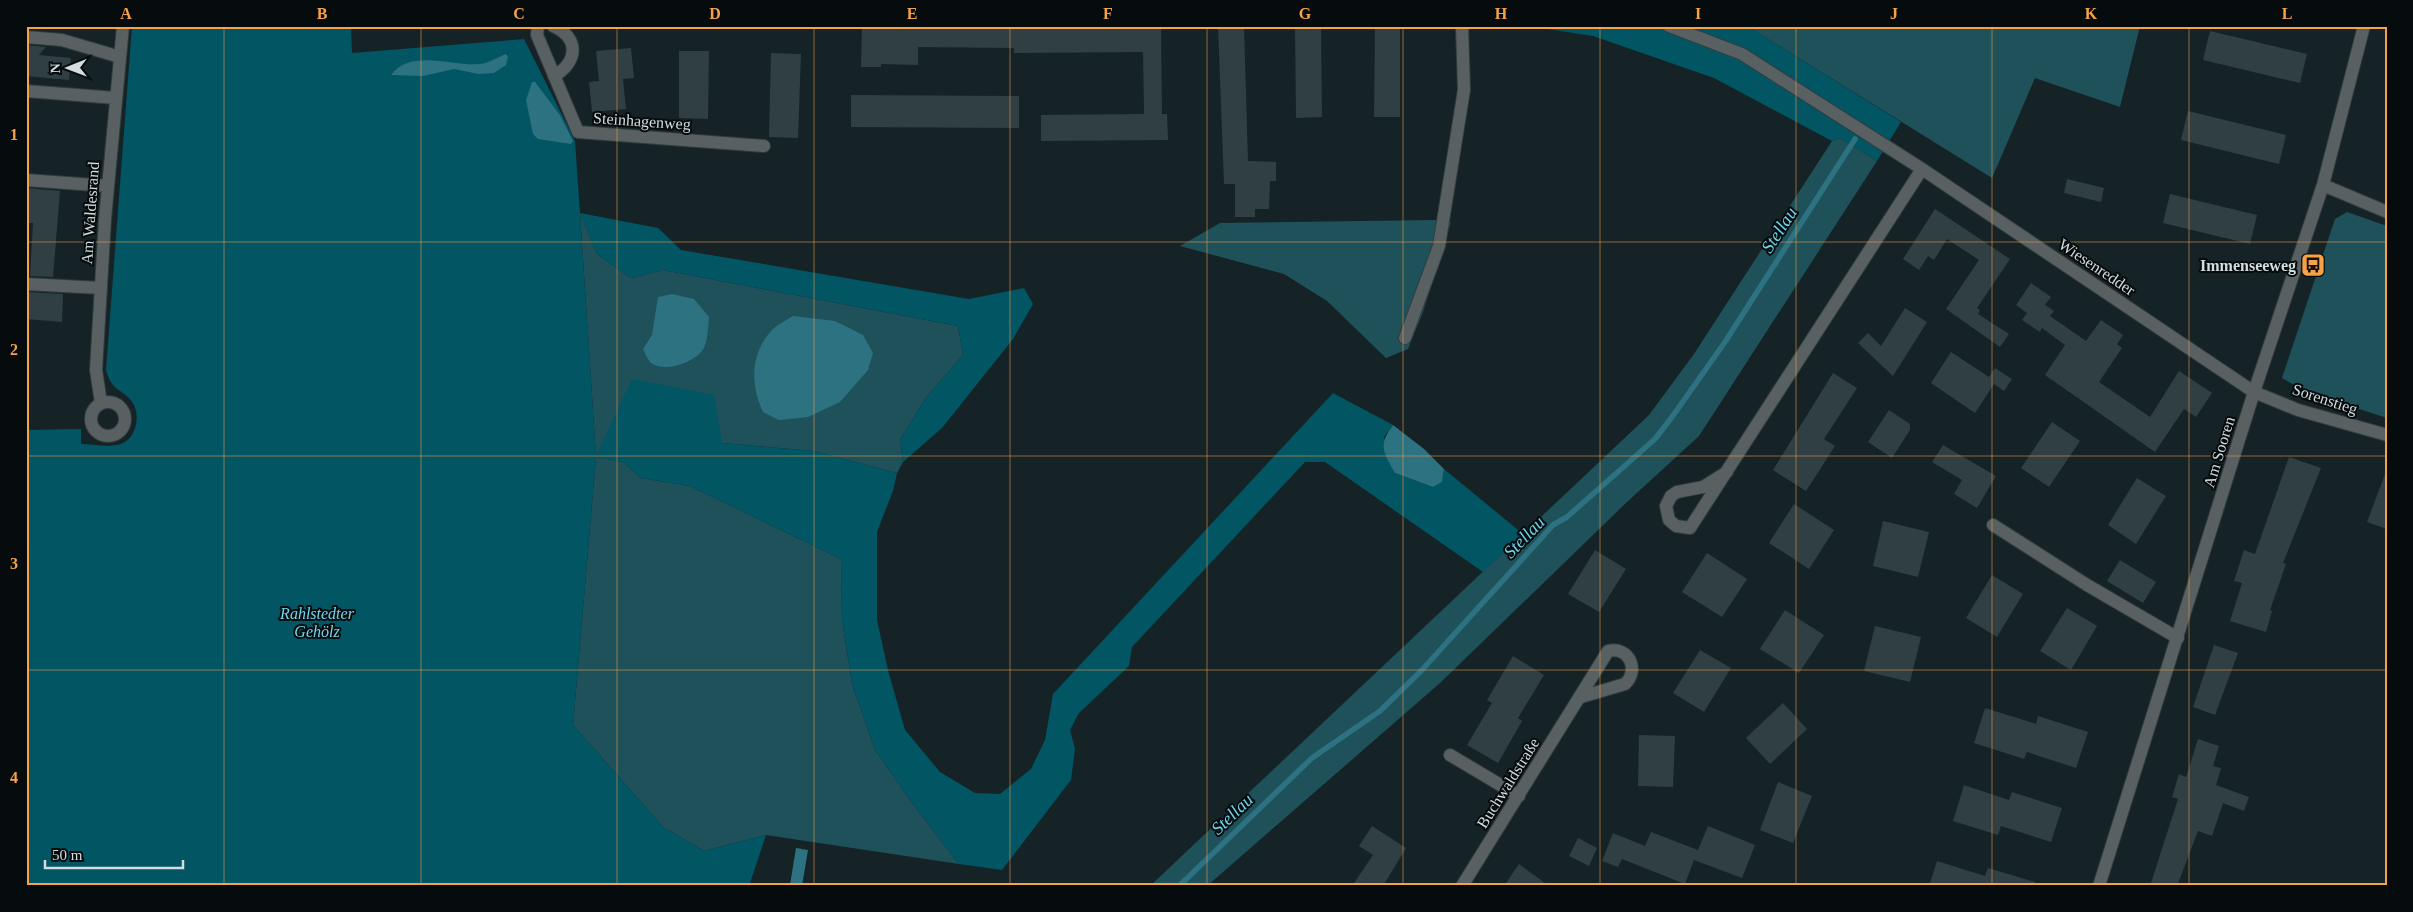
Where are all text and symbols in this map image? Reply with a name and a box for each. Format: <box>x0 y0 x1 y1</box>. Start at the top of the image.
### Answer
text: A <box>120 5 132 22</box>
text: B <box>317 5 328 22</box>
text: C <box>513 5 525 22</box>
text: D <box>709 5 721 22</box>
text: E <box>907 5 917 22</box>
text: F <box>1103 5 1113 22</box>
text: G <box>1299 5 1312 22</box>
text: H <box>1495 5 1508 22</box>
text: I <box>1695 5 1701 22</box>
text: J <box>1890 5 1898 22</box>
text: K <box>2085 5 2098 22</box>
text: L <box>2282 5 2292 22</box>
north arrow <box>42 42 92 92</box>
text: N <box>48 63 63 73</box>
street label: Steinhagenweg <box>593 109 691 134</box>
text: 1 <box>10 126 18 143</box>
street label: Am Waldesrand <box>78 161 102 265</box>
water label: Stellau <box>1757 204 1801 256</box>
street label: Wiesenredder <box>2056 235 2139 299</box>
bus stop icon: Immenseeweg <box>2300 252 2326 278</box>
place label: Immenseeweg <box>2200 257 2296 275</box>
text: 2 <box>10 341 18 358</box>
street label: Sorenstieg <box>2290 380 2360 418</box>
street label: Am Sooren <box>2200 414 2238 490</box>
water label: Stellau <box>1499 512 1549 562</box>
text: 3 <box>10 555 18 572</box>
park label: Rahlstedter Gehölz <box>279 605 355 640</box>
street label: Buchwaldstraße <box>1473 735 1543 831</box>
text: 4 <box>10 769 18 786</box>
water label: Stellau <box>1207 789 1257 839</box>
scale bar <box>45 837 182 869</box>
text: 50 m <box>52 847 83 863</box>

